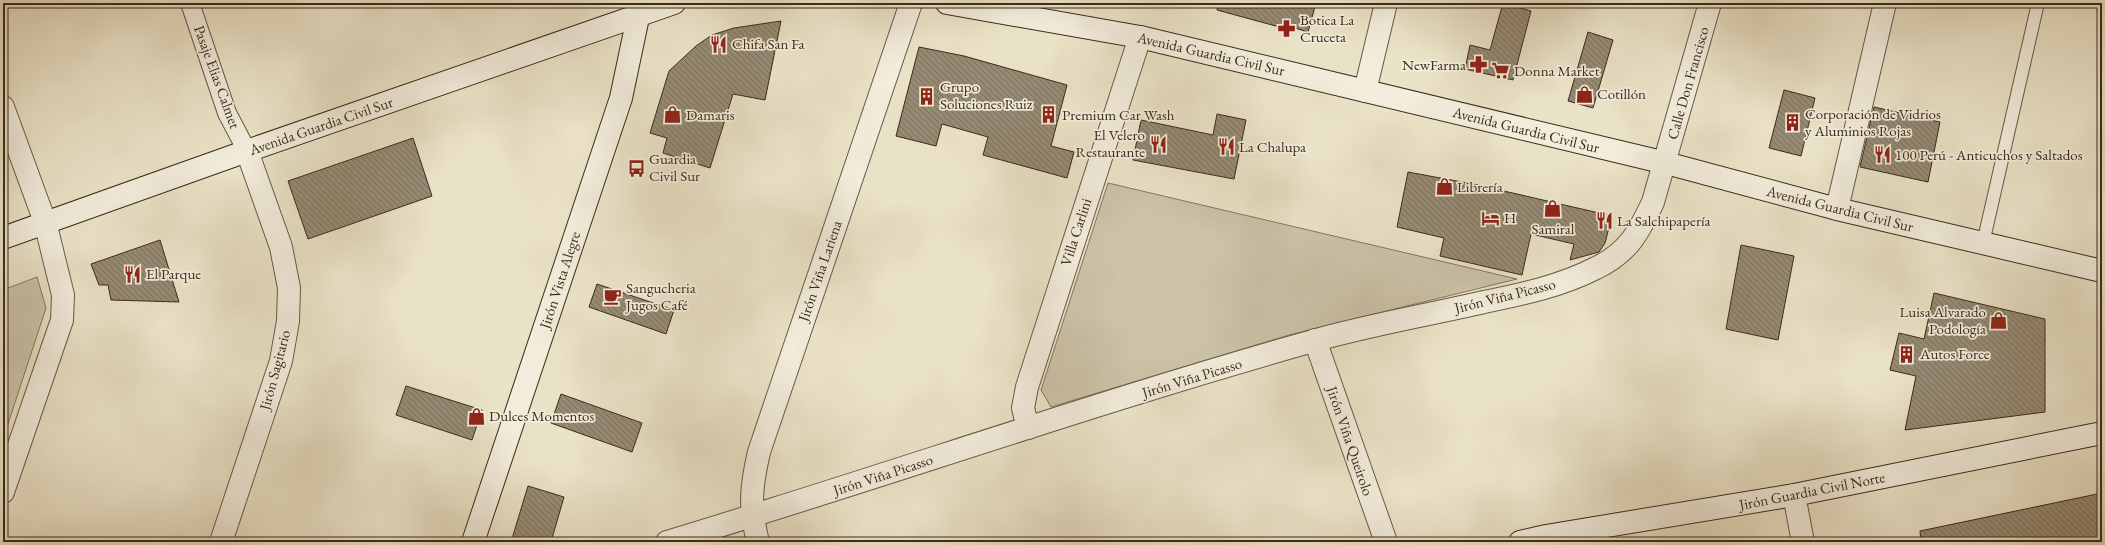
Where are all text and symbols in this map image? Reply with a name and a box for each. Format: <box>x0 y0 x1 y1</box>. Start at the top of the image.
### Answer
place label: Botica La Cruceta <box>1300 10 1354 46</box>
pharmacy icon: Botica La Cruceta <box>1277 19 1297 39</box>
street label: Pasaje Elias Calmet <box>190 23 245 131</box>
street label: Calle Don Francisco <box>1662 24 1713 142</box>
street label: Avenida Guardia Civil Sur <box>1135 27 1287 80</box>
restaurant icon: Chifa San Fa <box>709 34 729 54</box>
place label: Chifa San Fa <box>732 34 805 53</box>
place label: NewFarma <box>1402 55 1466 74</box>
pharmacy icon: NewFarma <box>1469 55 1489 75</box>
supermarket icon: Donna Market <box>1491 61 1511 81</box>
place label: Donna Market <box>1514 61 1600 80</box>
place label: Grupo Soluciones Ruiz <box>940 77 1033 113</box>
shop icon: Cotillón <box>1574 84 1594 104</box>
place label: Cotillón <box>1597 84 1646 103</box>
building icon: Grupo Soluciones Ruiz <box>917 86 937 106</box>
street label: Avenida Guardia Civil Sur <box>246 92 395 159</box>
street label: Avenida Guardia Civil Sur <box>1450 102 1602 157</box>
place label: Corporación de Vidrios y Aluminios Rojas <box>1805 104 1941 140</box>
shop icon: Damaris <box>663 105 683 125</box>
place label: Damaris <box>686 105 735 124</box>
building icon: Premium Car Wash <box>1039 105 1059 125</box>
place label: Premium Car Wash <box>1062 105 1175 124</box>
building icon: Corporación de Vidrios y Aluminios Rojas <box>1782 113 1802 133</box>
place label: El Velero Restaurante <box>1076 125 1145 161</box>
restaurant icon: El Velero Restaurante <box>1148 134 1168 154</box>
restaurant icon: La Chalupa <box>1216 137 1236 157</box>
place label: La Chalupa <box>1239 137 1306 156</box>
restaurant icon: 100 Perú - Anticuchos y Saltados <box>1872 145 1892 165</box>
place label: 100 Perú - Anticuchos y Saltados <box>1895 145 2083 164</box>
place label: Guardia Civil Sur <box>649 149 700 185</box>
bus stop icon: Guardia Civil Sur <box>626 158 646 178</box>
shop icon: Librería <box>1434 177 1454 197</box>
place label: Librería <box>1457 177 1503 196</box>
street label: Avenida Guardia Civil Sur <box>1764 181 1916 236</box>
street label: Villa Carlini <box>1056 195 1095 268</box>
shop icon: Samiral <box>1543 198 1563 218</box>
hotel icon: H <box>1481 208 1501 228</box>
place label: H <box>1504 208 1516 227</box>
restaurant icon: La Salchipapería <box>1594 211 1614 231</box>
place label: La Salchipapería <box>1617 211 1711 230</box>
street label: Jirón Viña Lariena <box>793 218 846 326</box>
place label: Samiral <box>1532 219 1575 238</box>
street label: Jirón Vista Alegre <box>534 229 584 333</box>
restaurant icon: El Parque <box>123 264 143 284</box>
place label: El Parque <box>146 264 201 283</box>
street label: Jirón Viña Picasso <box>1450 274 1557 318</box>
place label: Sangucheria Jugos Café <box>624 278 696 314</box>
cafe icon: Sangucheria Jugos Café <box>603 287 623 307</box>
place label: Luisa Alvarado Podología <box>1900 302 1986 338</box>
shop icon: Luisa Alvarado Podología <box>1989 311 2009 331</box>
street label: Jirón Sagitario <box>254 328 294 414</box>
building icon: Autos Force <box>1897 344 1917 364</box>
place label: Autos Force <box>1919 344 1990 363</box>
street label: Jirón Viña Picasso <box>1138 353 1244 402</box>
street label: Jirón Viña Queirolo <box>1322 382 1378 498</box>
shop icon: Dulces Momentos <box>466 406 486 426</box>
place label: Dulces Momentos <box>489 406 595 425</box>
street label: Jirón Viña Picasso <box>829 450 935 500</box>
street label: Jirón Guardia Civil Norte <box>1735 467 1887 514</box>

